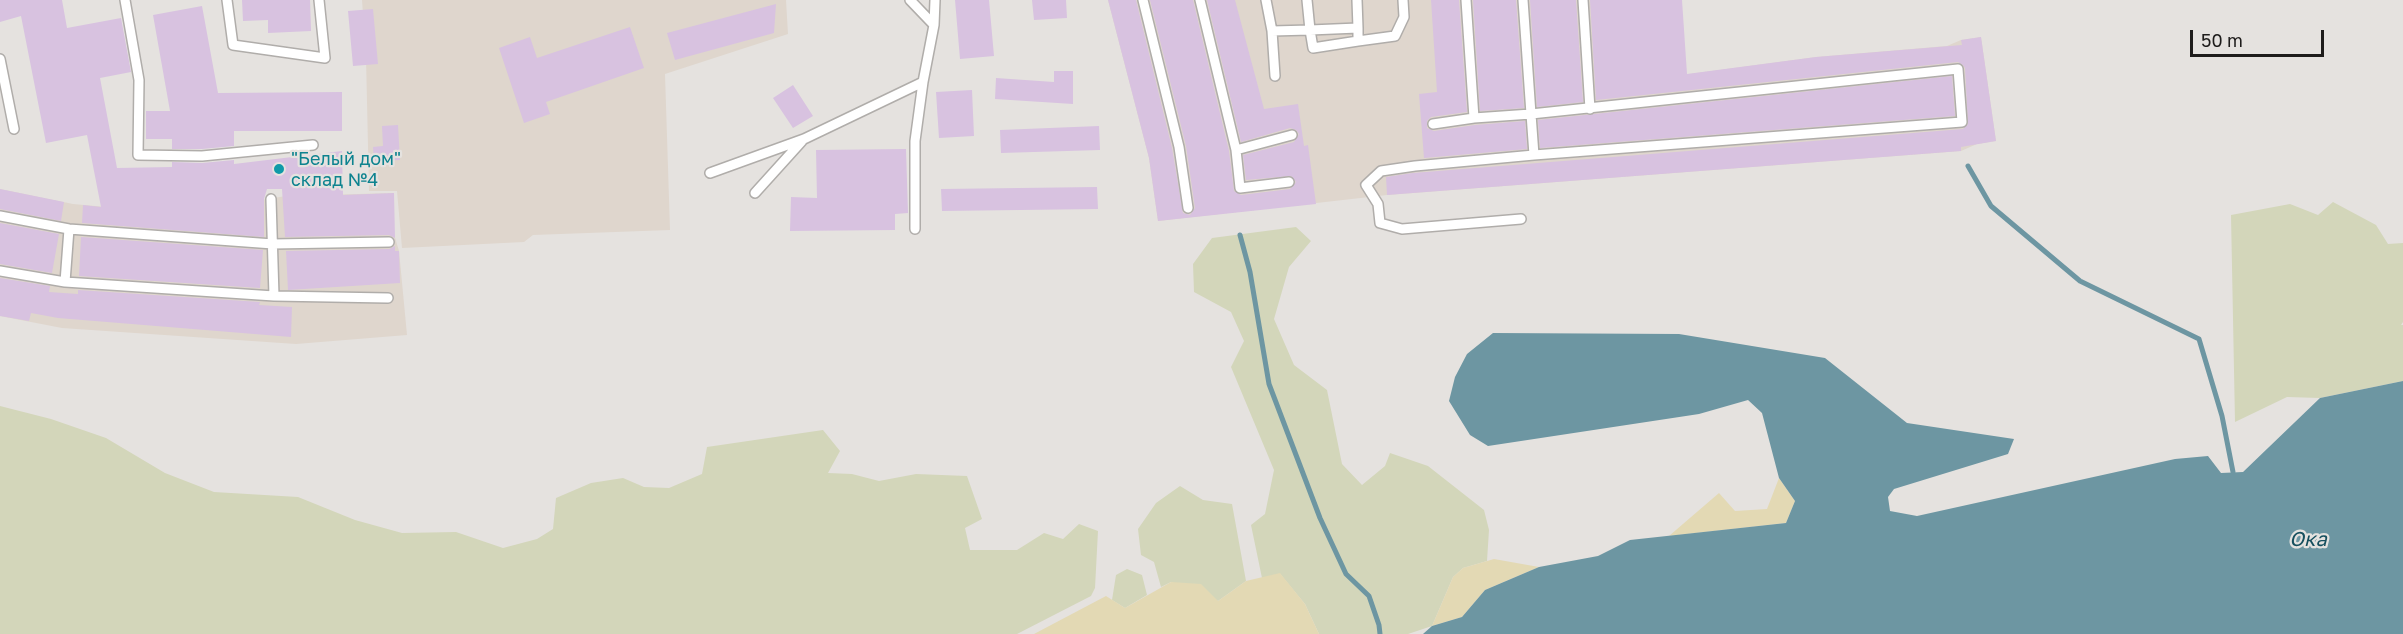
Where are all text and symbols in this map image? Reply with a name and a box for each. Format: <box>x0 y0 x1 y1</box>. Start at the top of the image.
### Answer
scale bar <box>2193 18 2326 56</box>
text: 50 m <box>2201 29 2243 51</box>
place label: "Белый дом" склад №4 <box>291 148 401 190</box>
marker: "Белый дом" склад №4 <box>272 162 286 176</box>
water label: Ока <box>2289 528 2327 552</box>

